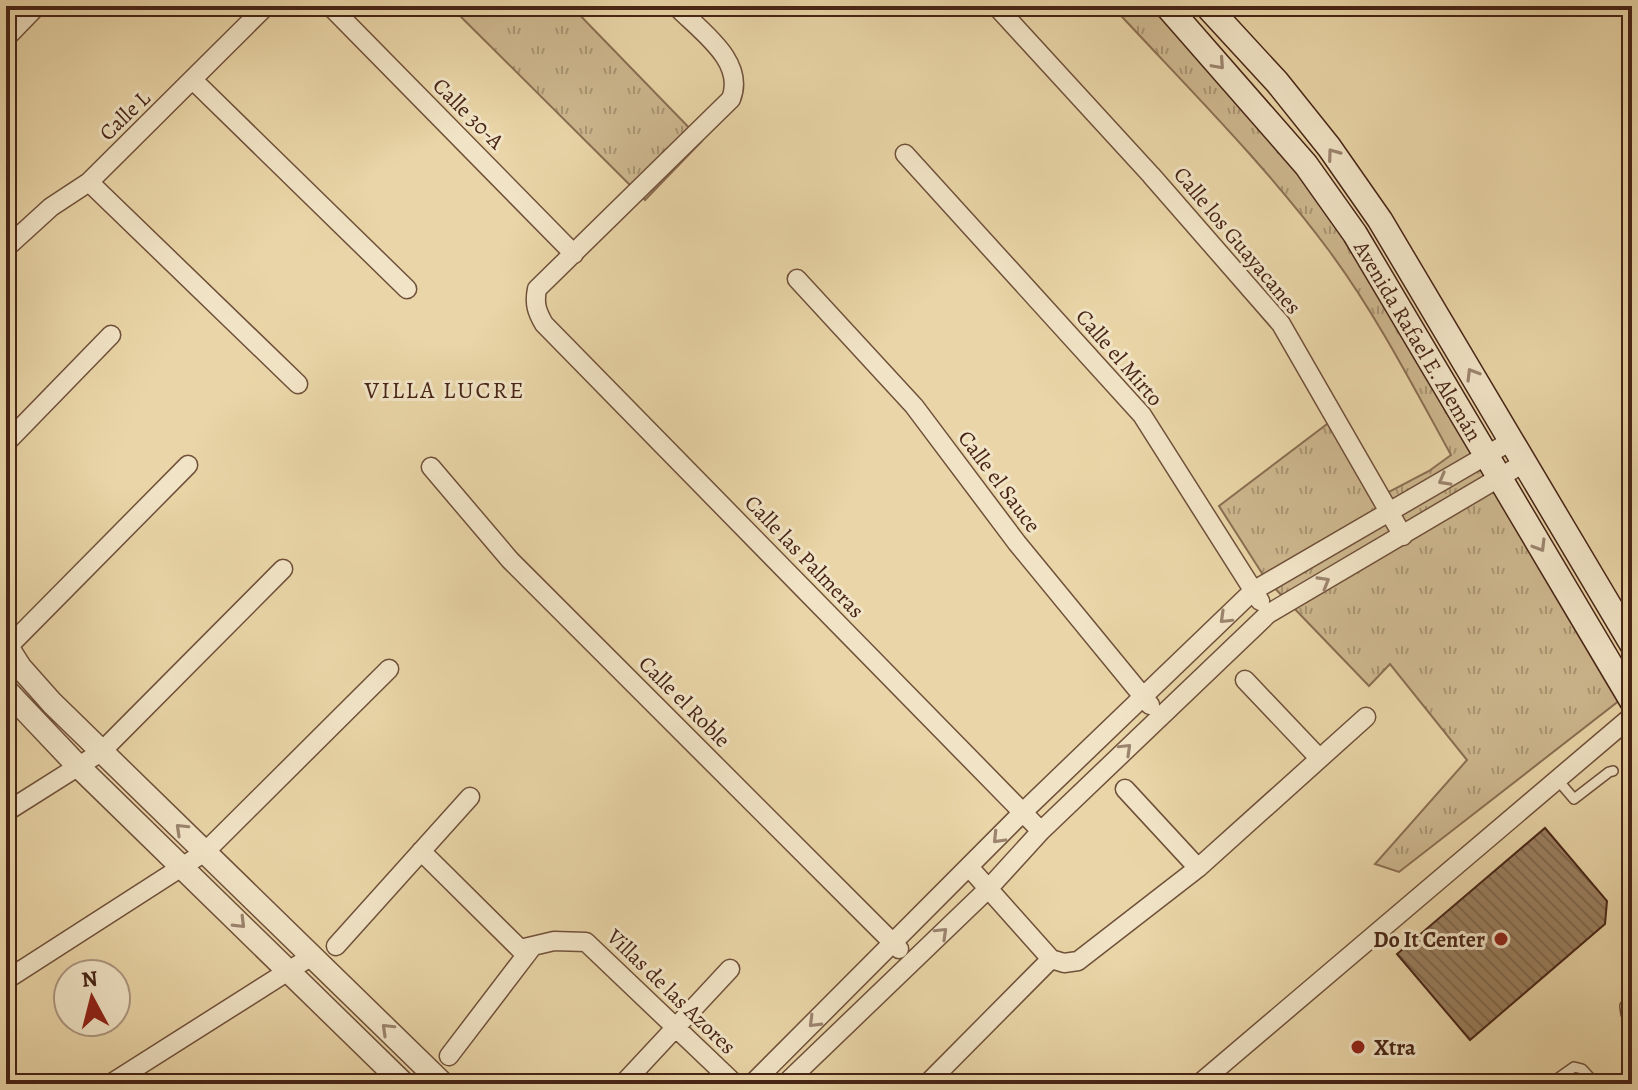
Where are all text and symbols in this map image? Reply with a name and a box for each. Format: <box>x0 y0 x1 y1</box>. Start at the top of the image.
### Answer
one-way arrow <box>1210 55 1224 69</box>
street label: Calle 30-A <box>426 71 512 157</box>
street label: Calle L <box>93 83 157 147</box>
one-way arrow <box>1329 148 1343 163</box>
street label: Calle los Guayacanes <box>1167 160 1308 321</box>
street label: Avenida Rafael E. Alemán <box>1346 234 1489 447</box>
street label: Calle el Mirto <box>1069 303 1170 413</box>
one-way arrow <box>1466 368 1481 383</box>
district label: VILLA LUCRE <box>364 374 525 406</box>
street label: Calle el Sauce <box>951 424 1048 539</box>
one-way arrow <box>1438 470 1453 486</box>
street label: Calle las Palmeras <box>738 489 871 625</box>
one-way arrow <box>1530 537 1546 552</box>
one-way arrow <box>1315 576 1329 592</box>
one-way arrow <box>1220 609 1234 624</box>
street label: Calle el Roble <box>632 649 737 754</box>
one-way arrow <box>1117 744 1131 758</box>
one-way arrow <box>175 824 190 838</box>
one-way arrow <box>993 829 1007 843</box>
one-way arrow <box>231 913 245 928</box>
street label: Villas de las Azores <box>600 922 742 1061</box>
place label: Do It Center <box>1373 925 1485 955</box>
one-way arrow <box>933 928 948 942</box>
marker: Do It Center <box>1492 930 1510 948</box>
north arrow <box>52 958 132 1038</box>
text: N <box>80 963 99 995</box>
one-way arrow <box>809 1013 823 1027</box>
one-way arrow <box>382 1025 397 1039</box>
place label: Xtra <box>1374 1033 1416 1063</box>
marker: Xtra <box>1349 1038 1367 1056</box>

